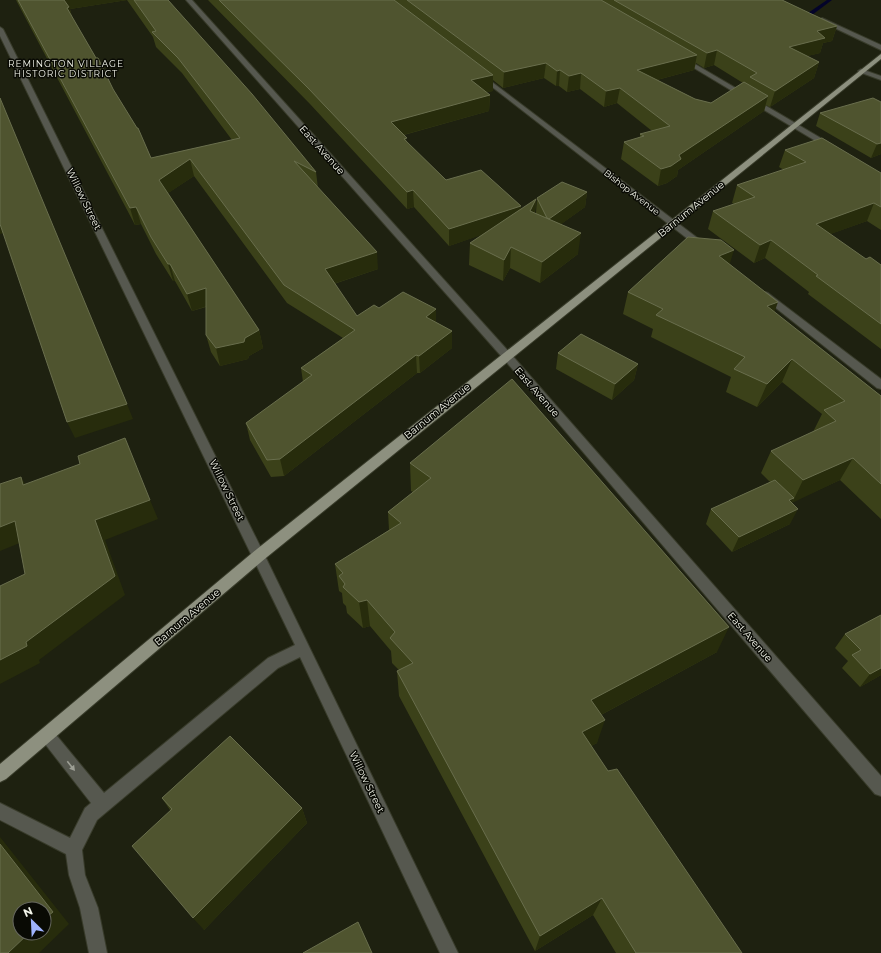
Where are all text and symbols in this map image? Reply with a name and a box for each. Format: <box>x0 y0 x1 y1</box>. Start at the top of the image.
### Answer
district label: REMINGTON VILLAGE HISTORIC DISTRICT <box>8 58 124 79</box>
street label: East Avenue <box>296 123 348 177</box>
street label: Willow Street <box>64 166 104 232</box>
street label: Bishop Avenue <box>602 167 663 218</box>
street label: Barnum Avenue <box>655 178 727 240</box>
street label: East Avenue <box>512 364 562 420</box>
street label: Barnum Avenue <box>401 380 473 442</box>
street label: Willow Street <box>207 457 247 523</box>
street label: Barnum Avenue <box>151 586 223 648</box>
street label: East Avenue <box>725 609 775 665</box>
street label: Willow Street <box>347 749 387 815</box>
one-way arrow <box>67 760 76 771</box>
north arrow <box>12 901 52 941</box>
text: N <box>21 904 35 920</box>

